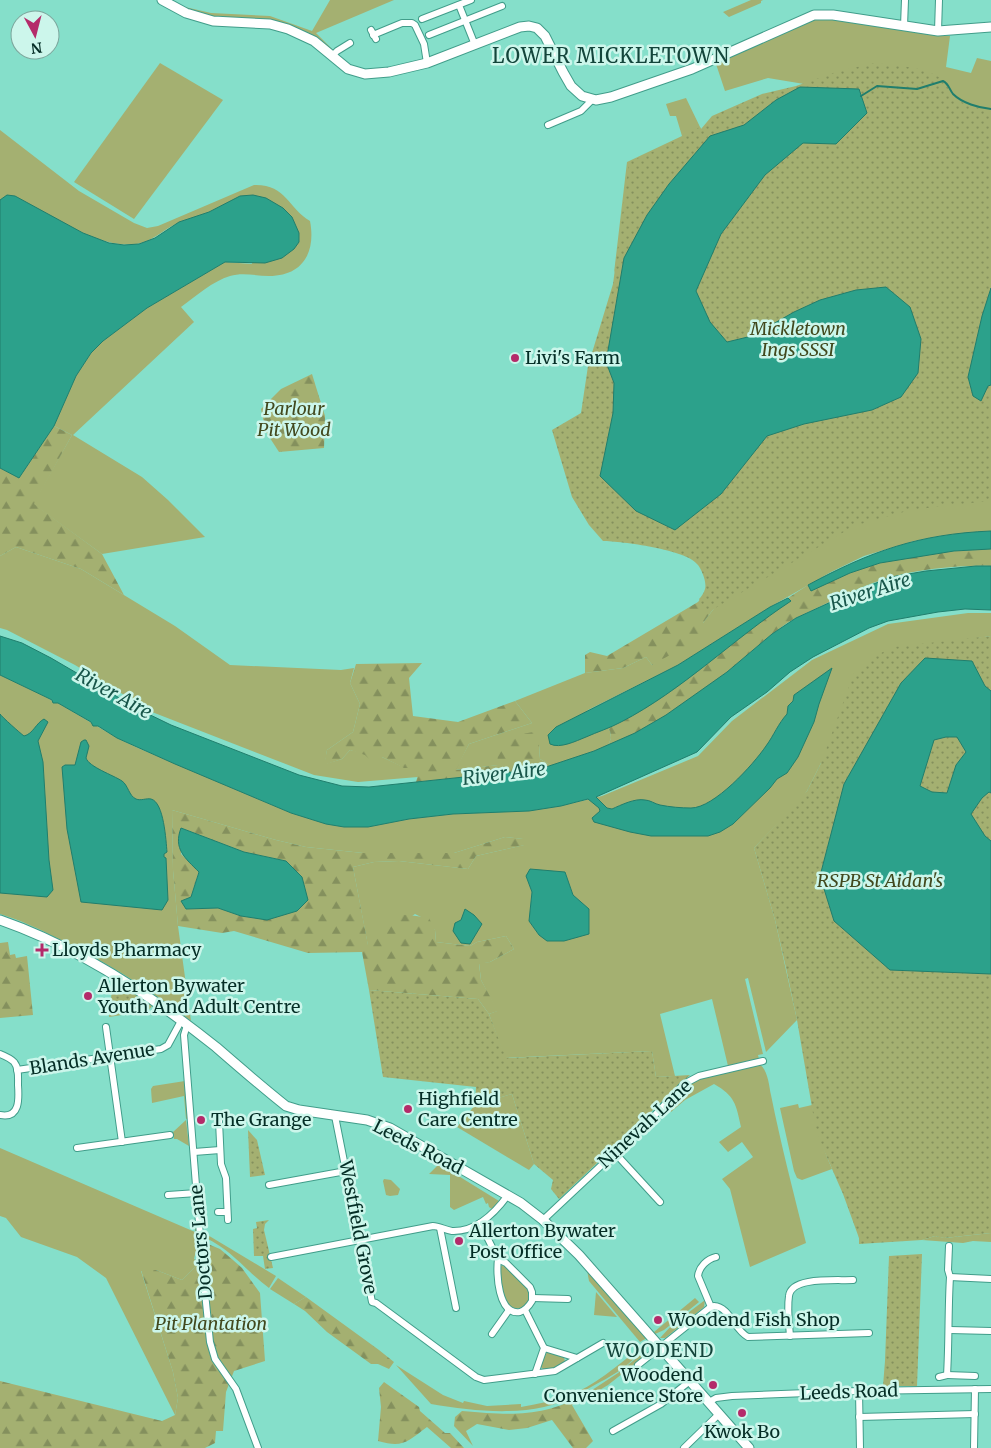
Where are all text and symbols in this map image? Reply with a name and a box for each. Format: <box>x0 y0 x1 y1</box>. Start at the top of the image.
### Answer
north arrow <box>10 10 60 60</box>
text: N <box>30 38 43 58</box>
district label: LOWER MICKLETOWN <box>492 43 730 68</box>
park label: Mickletown Ings SSSI <box>749 317 846 361</box>
place label: Livi's Farm <box>525 346 620 369</box>
marker: Livi's Farm <box>509 352 521 364</box>
park label: Parlour Pit Wood <box>257 397 331 441</box>
water label: River Aire <box>826 567 914 615</box>
water label: River Aire <box>71 662 157 724</box>
water label: River Aire <box>461 756 547 790</box>
park label: RSPB St Aidan's <box>817 869 943 892</box>
place label: Lloyds Pharmacy <box>52 938 202 961</box>
marker: Lloyds Pharmacy <box>36 944 48 956</box>
place label: Allerton Bywater Youth And Adult Centre <box>97 974 301 1018</box>
marker: Allerton Bywater Youth And Adult Centre <box>82 990 94 1002</box>
street label: Blands Avenue <box>28 1037 156 1080</box>
street label: Ninevah Lane <box>593 1074 696 1173</box>
place label: Highfield Care Centre <box>418 1087 518 1131</box>
marker: Highfield Care Centre <box>402 1103 414 1115</box>
place label: The Grange <box>211 1108 311 1131</box>
marker: The Grange <box>195 1114 207 1126</box>
street label: Leeds Road <box>369 1114 467 1179</box>
street label: Westfield Grove <box>334 1157 383 1296</box>
street label: Doctors Lane <box>184 1184 217 1300</box>
place label: Allerton Bywater Post Office <box>468 1219 616 1263</box>
marker: Allerton Bywater Post Office <box>453 1235 465 1247</box>
place label: Woodend Fish Shop <box>667 1308 840 1331</box>
park label: Pit Plantation <box>155 1312 267 1335</box>
marker: Woodend Fish Shop <box>652 1314 664 1326</box>
district label: WOODEND <box>605 1338 714 1362</box>
place label: Woodend Convenience Store <box>544 1363 703 1407</box>
street label: Leeds Road <box>799 1378 899 1405</box>
marker: Woodend Convenience Store <box>707 1379 719 1391</box>
marker: Kwok Bo <box>736 1407 748 1419</box>
place label: Kwok Bo <box>704 1420 780 1443</box>

